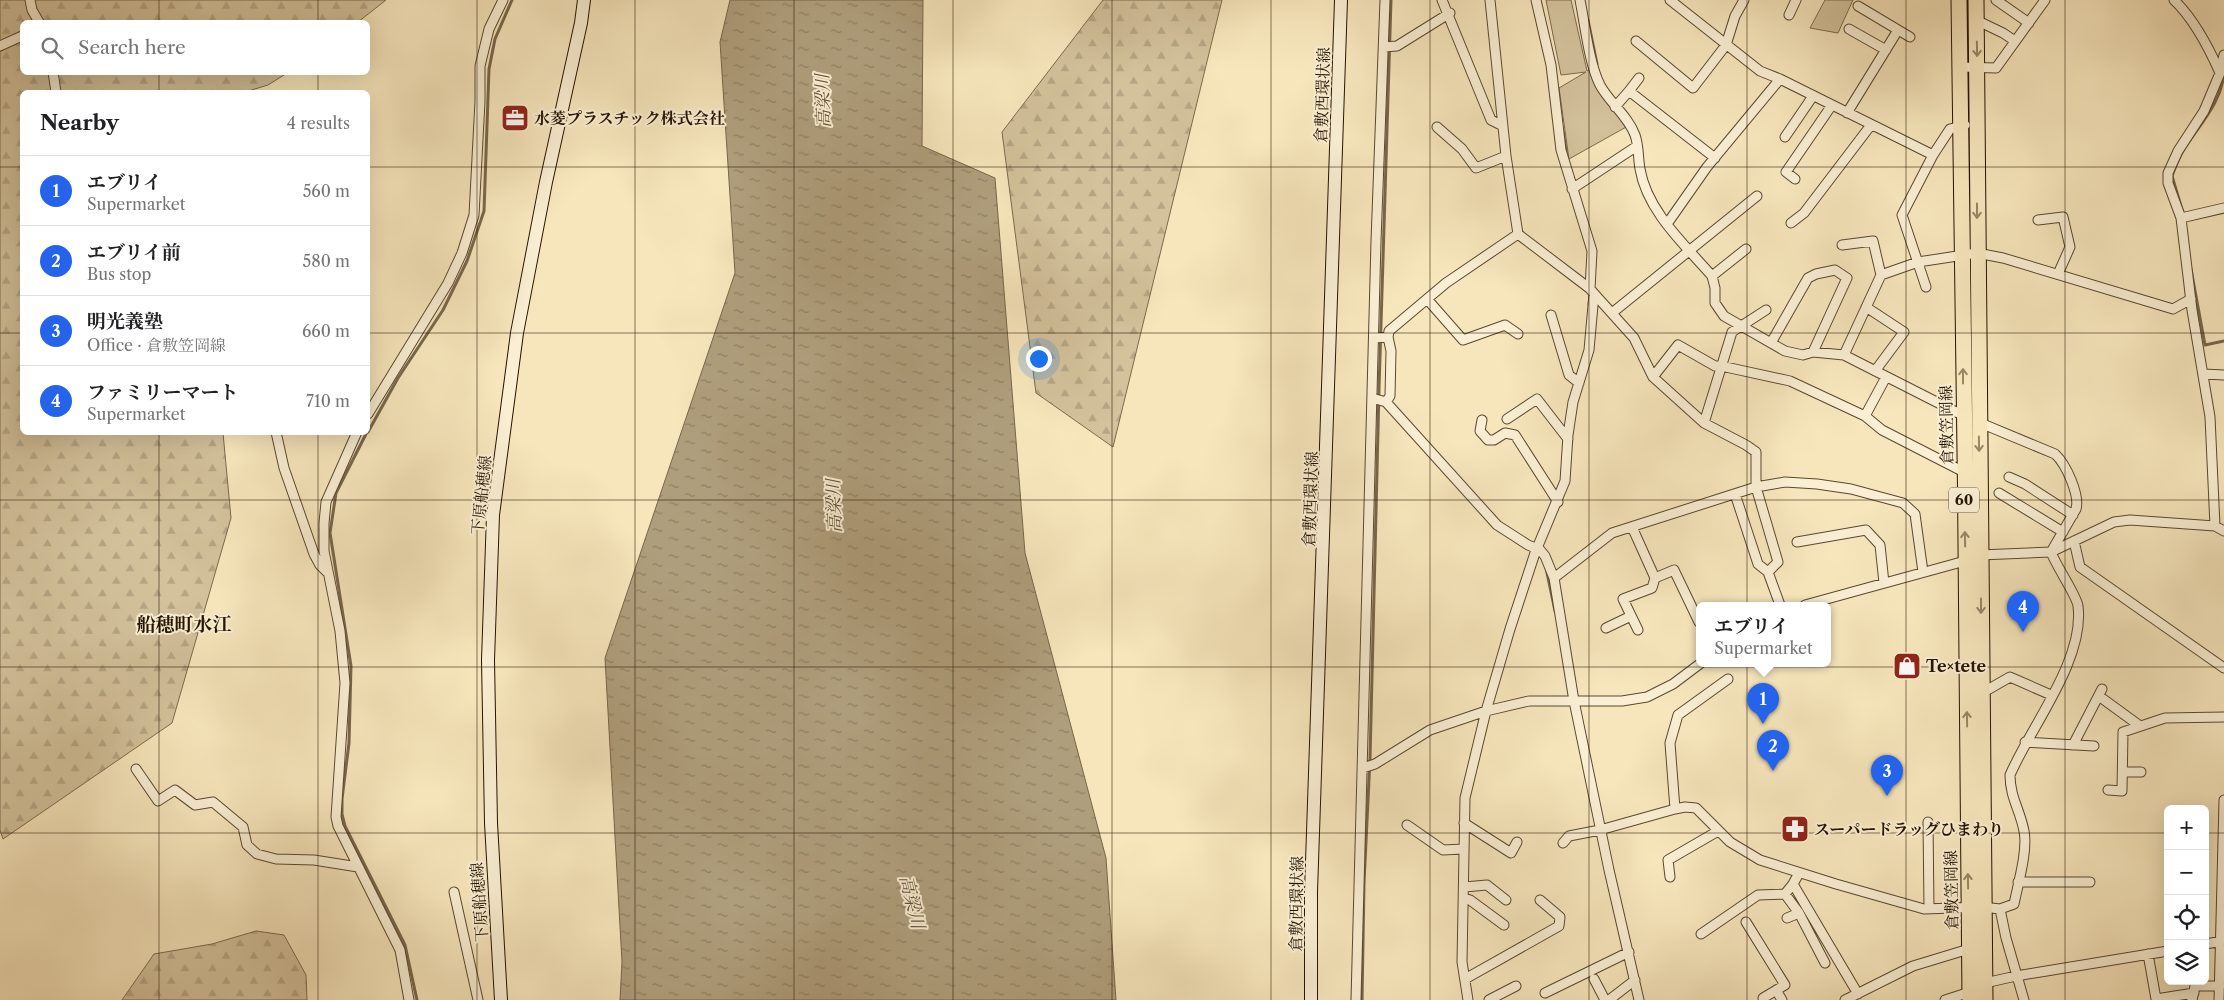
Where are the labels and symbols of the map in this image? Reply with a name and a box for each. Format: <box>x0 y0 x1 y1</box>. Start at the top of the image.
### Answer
one-way arrow <box>1972 40 1981 56</box>
street label: 倉敷西環状線 <box>1310 47 1334 143</box>
water label: 高梁川 <box>811 72 835 128</box>
office icon: 水菱プラスチック株式会社 <box>500 103 530 133</box>
place label: 水菱プラスチック株式会社 <box>534 108 725 128</box>
one-way arrow <box>1972 202 1982 219</box>
your location <box>1026 346 1052 372</box>
one-way arrow <box>1958 369 1968 385</box>
street label: 倉敷笠岡線 <box>1935 385 1957 465</box>
one-way arrow <box>1974 435 1984 451</box>
street label: 倉敷西環状線 <box>1298 451 1322 547</box>
street label: 下原船穂線 <box>467 454 495 536</box>
water label: 高梁川 <box>822 477 846 533</box>
road number: 60 <box>1949 488 1979 512</box>
one-way arrow <box>1960 531 1970 548</box>
pin: 4 <box>2007 591 2039 632</box>
one-way arrow <box>1976 598 1986 614</box>
district label: 船穂町水江 <box>136 613 232 636</box>
shop icon: Te×tete <box>1892 651 1922 681</box>
place label: Te×tete <box>1926 656 1987 676</box>
pin: 1 <box>1747 683 1779 724</box>
one-way arrow <box>1962 711 1972 728</box>
pin: 2 <box>1757 730 1789 771</box>
pin: 3 <box>1871 755 1903 796</box>
pharmacy icon: スーパードラッグひまわり <box>1780 814 1810 844</box>
place label: スーパードラッグひまわり <box>1814 819 2004 839</box>
street label: 倉敷笠岡線 <box>1940 850 1962 930</box>
street label: 倉敷西環状線 <box>1285 856 1307 952</box>
street label: 下原船穂線 <box>466 861 492 943</box>
water label: 高梁川 <box>895 873 930 933</box>
one-way arrow <box>1963 874 1973 890</box>

